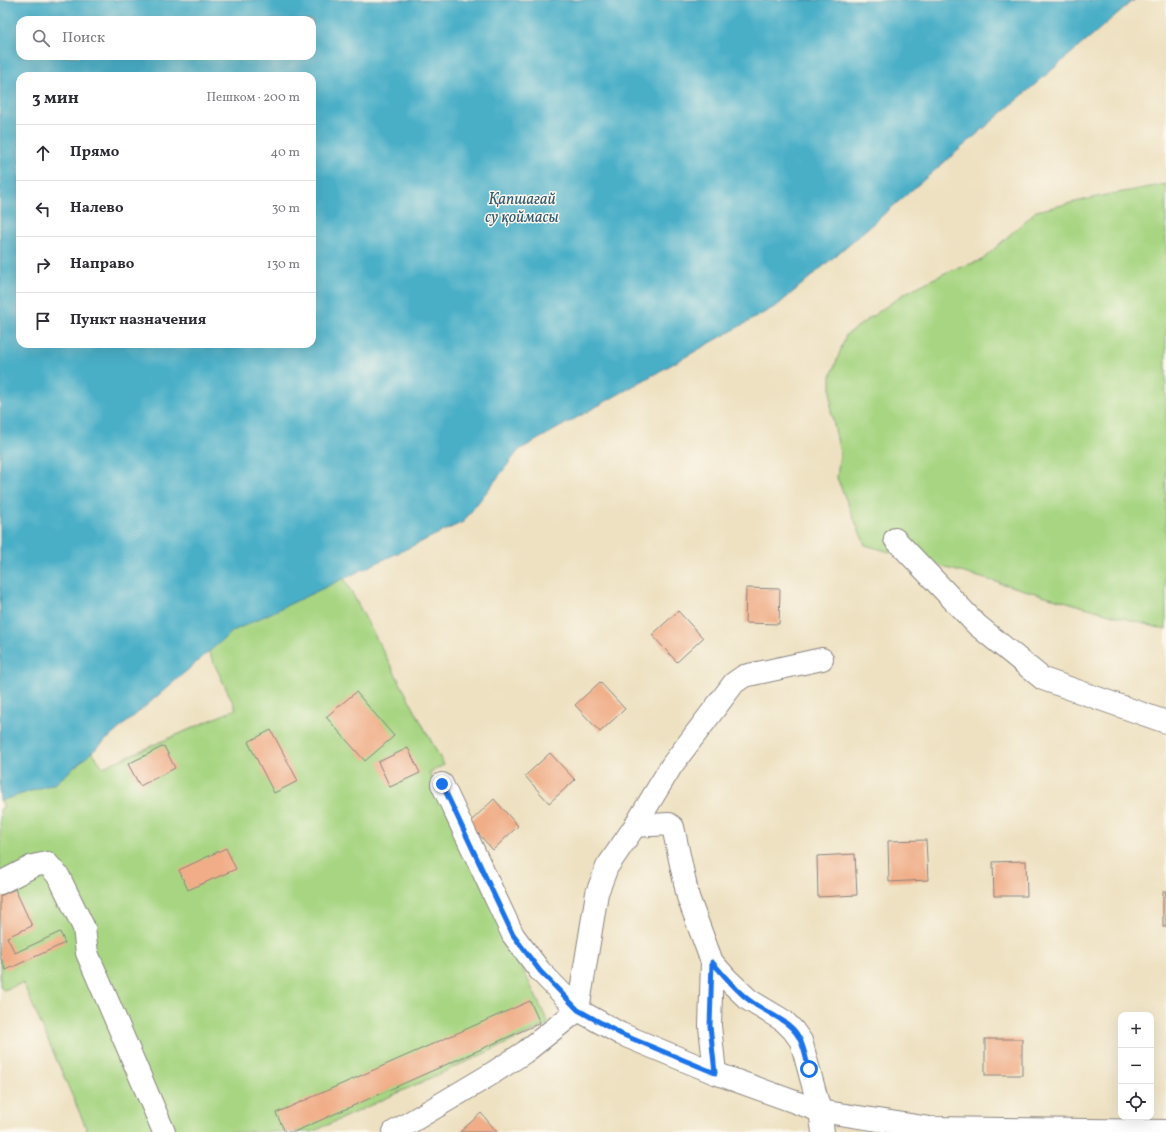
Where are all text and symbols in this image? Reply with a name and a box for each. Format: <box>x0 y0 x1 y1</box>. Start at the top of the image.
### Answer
search box <box>16 16 316 60</box>
icon: search <box>30 27 52 49</box>
text: Поиск <box>62 28 105 49</box>
text: 3 мин <box>32 87 79 110</box>
text: Пешком · 200 m <box>206 89 300 107</box>
icon: ahead <box>32 142 54 164</box>
text: Прямо <box>70 142 119 163</box>
text: 40 m <box>271 144 300 162</box>
water label: Қапшағай су қоймасы <box>485 189 559 229</box>
icon: left <box>32 198 54 220</box>
text: Налево <box>70 198 124 219</box>
text: 30 m <box>272 200 300 218</box>
icon: right <box>32 254 54 276</box>
text: Направо <box>70 254 134 275</box>
text: 130 m <box>267 256 300 274</box>
icon: arrive <box>32 310 54 332</box>
text: Пункт назначения <box>70 310 206 331</box>
route end <box>433 775 451 793</box>
map controls <box>1118 1012 1154 1120</box>
button: + <box>1118 1012 1154 1048</box>
button: − <box>1118 1048 1154 1084</box>
route start <box>800 1060 818 1078</box>
button: locate <box>1118 1084 1154 1120</box>

